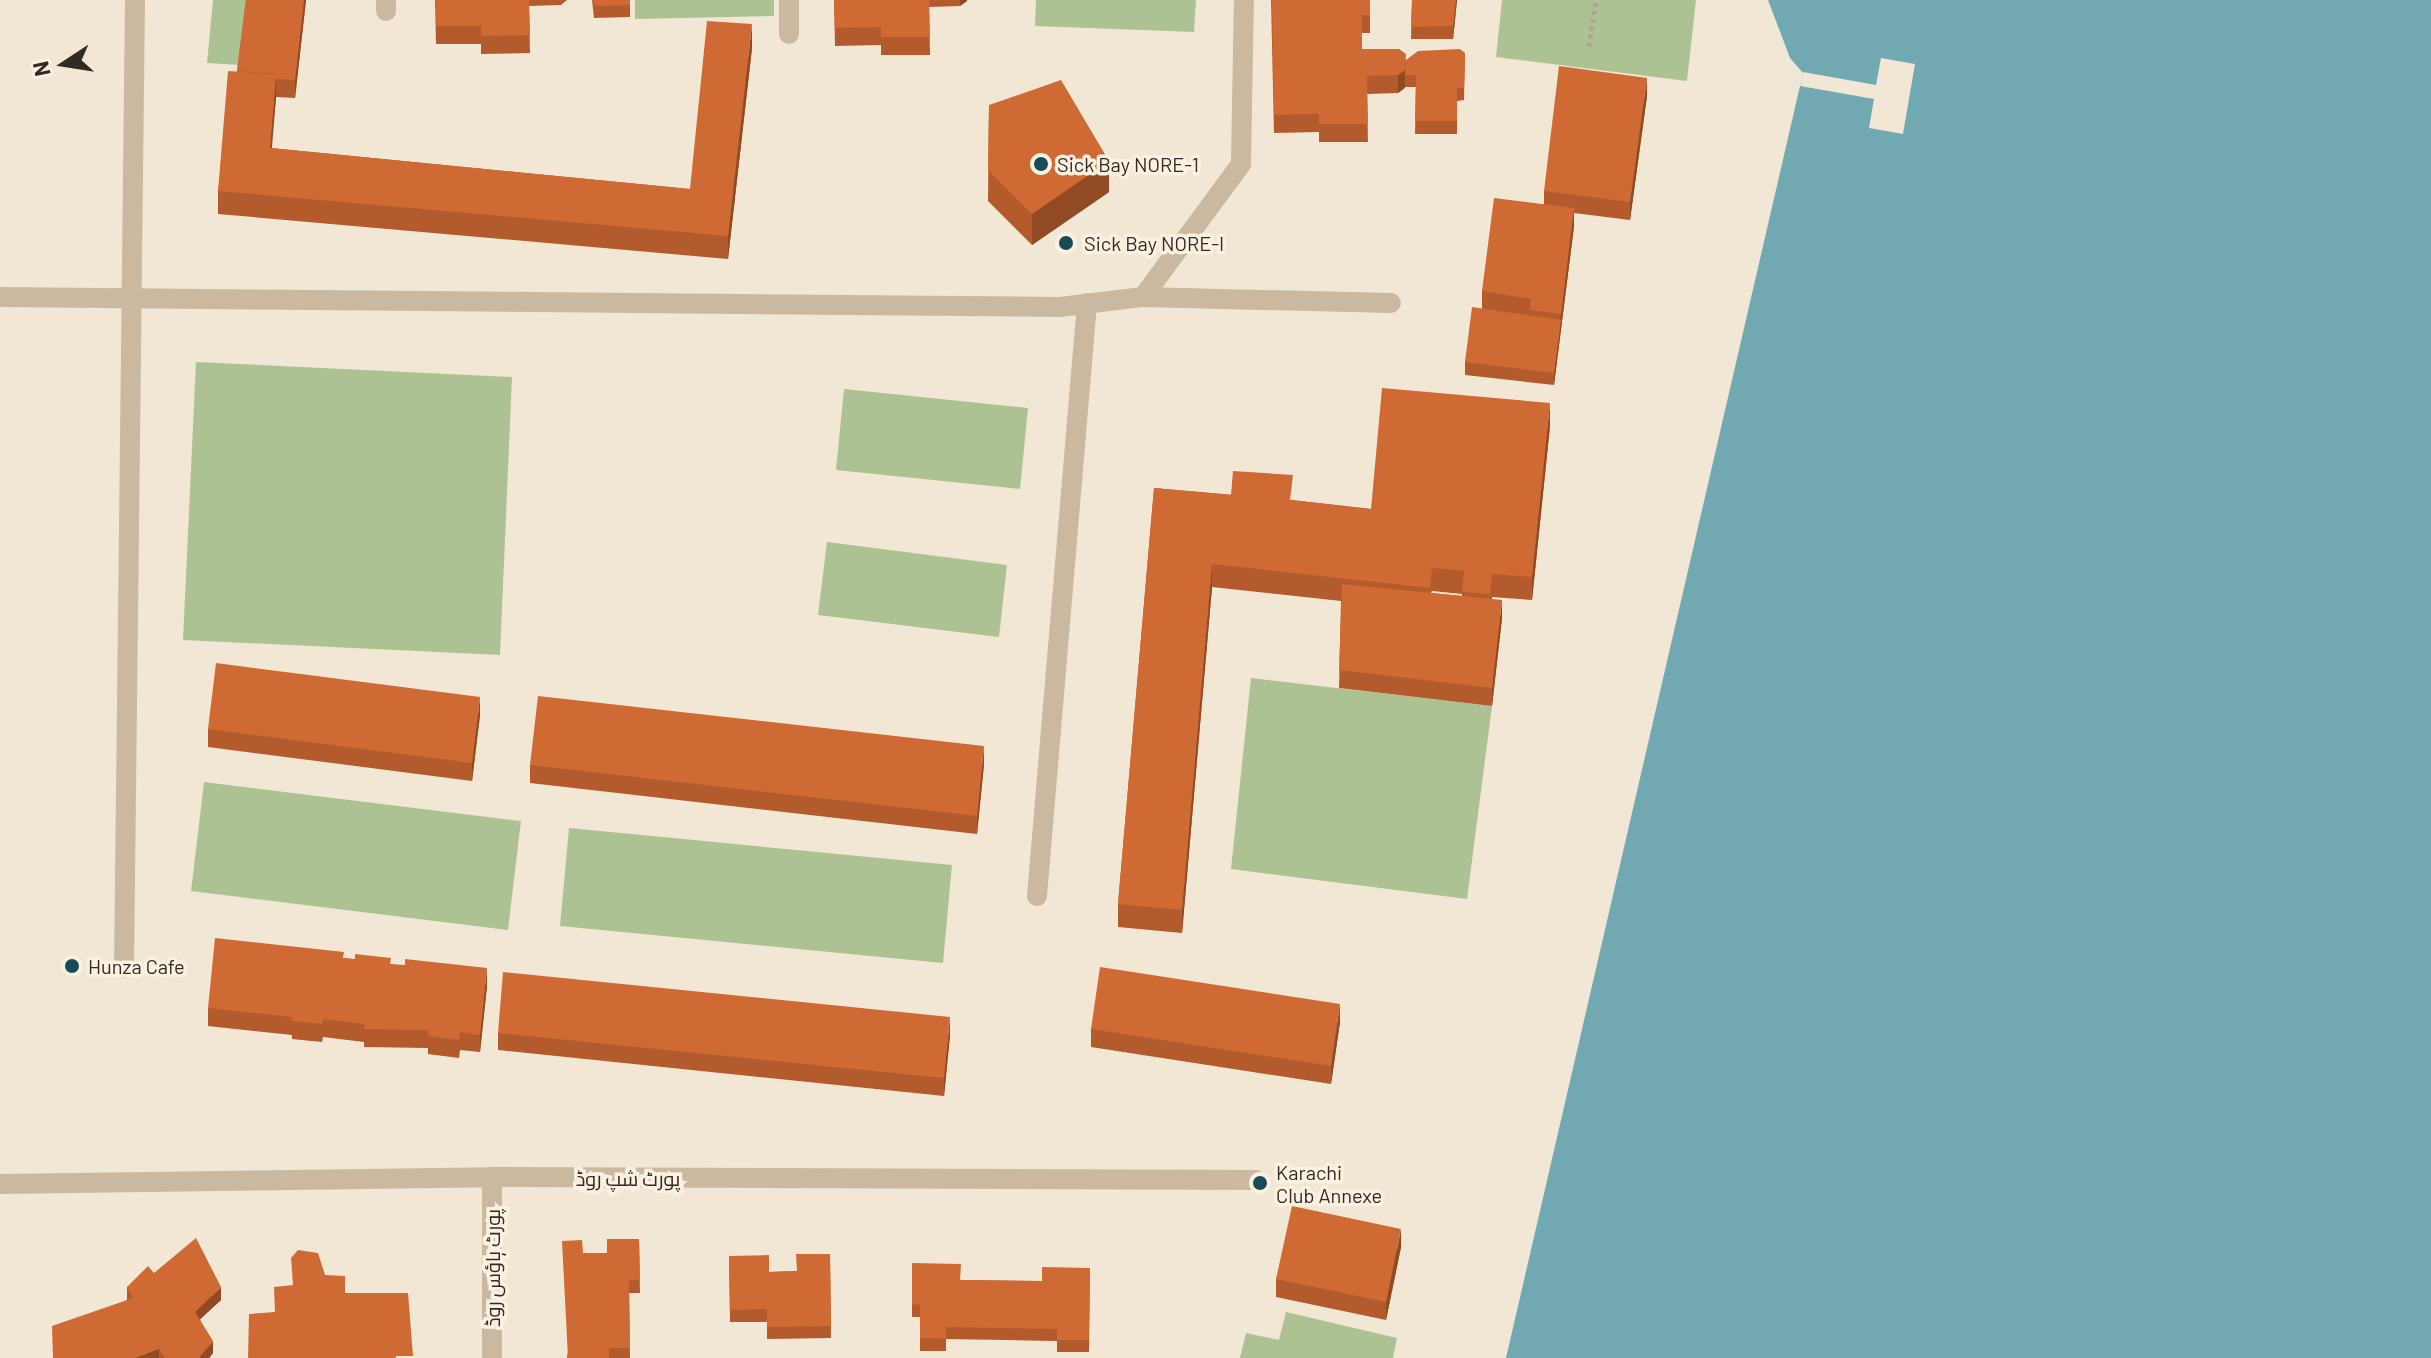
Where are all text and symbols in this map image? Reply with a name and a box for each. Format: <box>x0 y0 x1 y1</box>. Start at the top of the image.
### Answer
north arrow <box>24 24 104 104</box>
text: N <box>26 59 55 79</box>
place label: Sick Bay NORE-1 <box>1057 152 1199 176</box>
marker: Sick Bay NORE-1 <box>1032 155 1050 173</box>
place label: Sick Bay NORE-I <box>1084 231 1224 255</box>
marker: Sick Bay NORE-I <box>1055 232 1077 254</box>
place label: Hunza Cafe <box>88 954 185 978</box>
marker: Hunza Cafe <box>63 957 81 975</box>
place label: Karachi Club Annexe <box>1276 1160 1382 1207</box>
street label: پورٹ شپ روڈ <box>576 1166 680 1190</box>
marker: Karachi Club Annexe <box>1251 1174 1269 1192</box>
street label: پورٹ ہاؤس روڈ <box>480 1209 504 1327</box>

